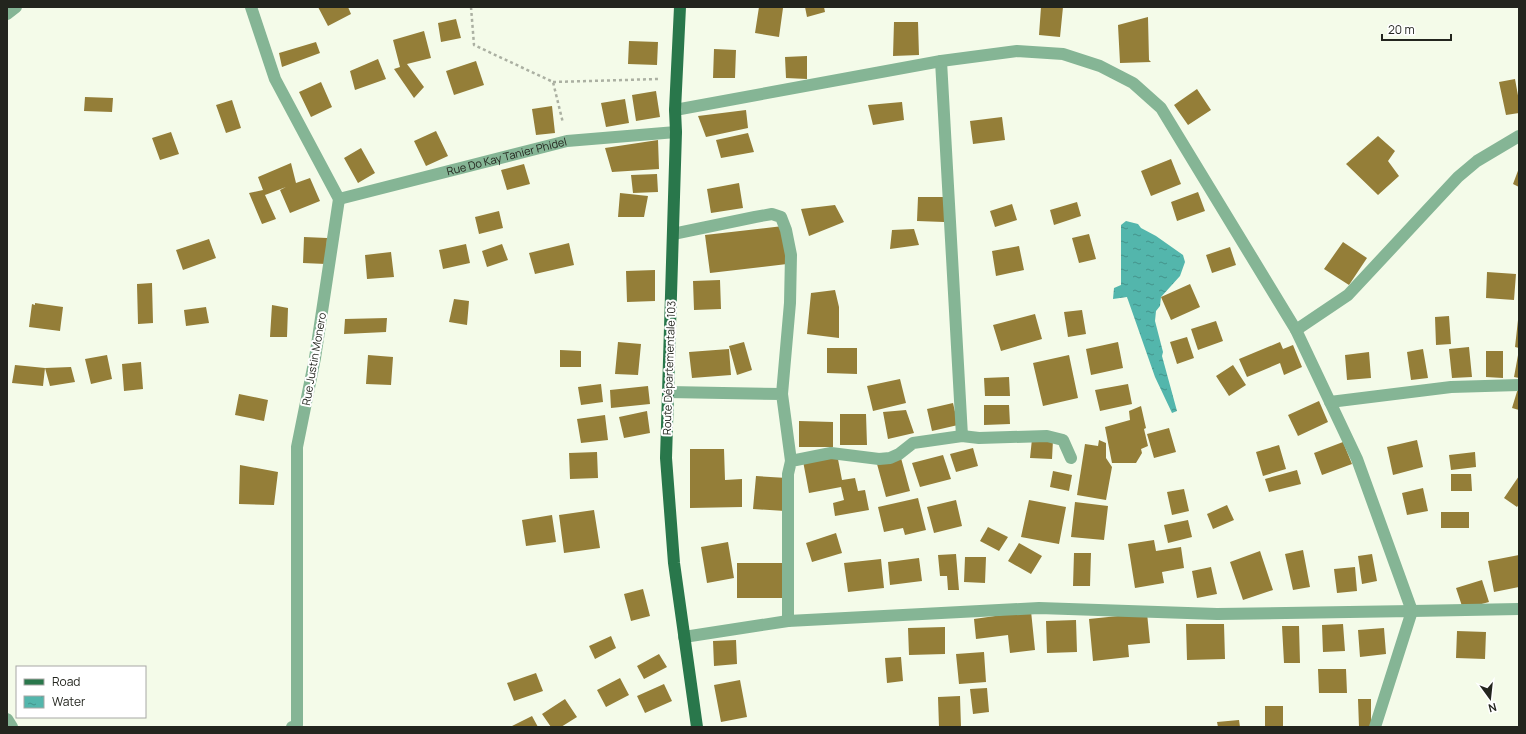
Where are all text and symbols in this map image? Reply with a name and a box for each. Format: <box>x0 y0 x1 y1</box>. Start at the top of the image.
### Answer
scale bar <box>1382 16 1451 42</box>
text: 20 m <box>1388 21 1415 38</box>
street label: Rue Do Kay Tanier Phidel <box>445 133 568 178</box>
street label: Route Départementale 103 <box>659 301 678 435</box>
street label: Rue Justin Monero <box>298 311 329 407</box>
legend <box>16 666 146 718</box>
text: Road <box>52 673 80 690</box>
north arrow <box>1470 678 1510 718</box>
text: Water <box>52 693 86 710</box>
text: N <box>1487 700 1498 716</box>

